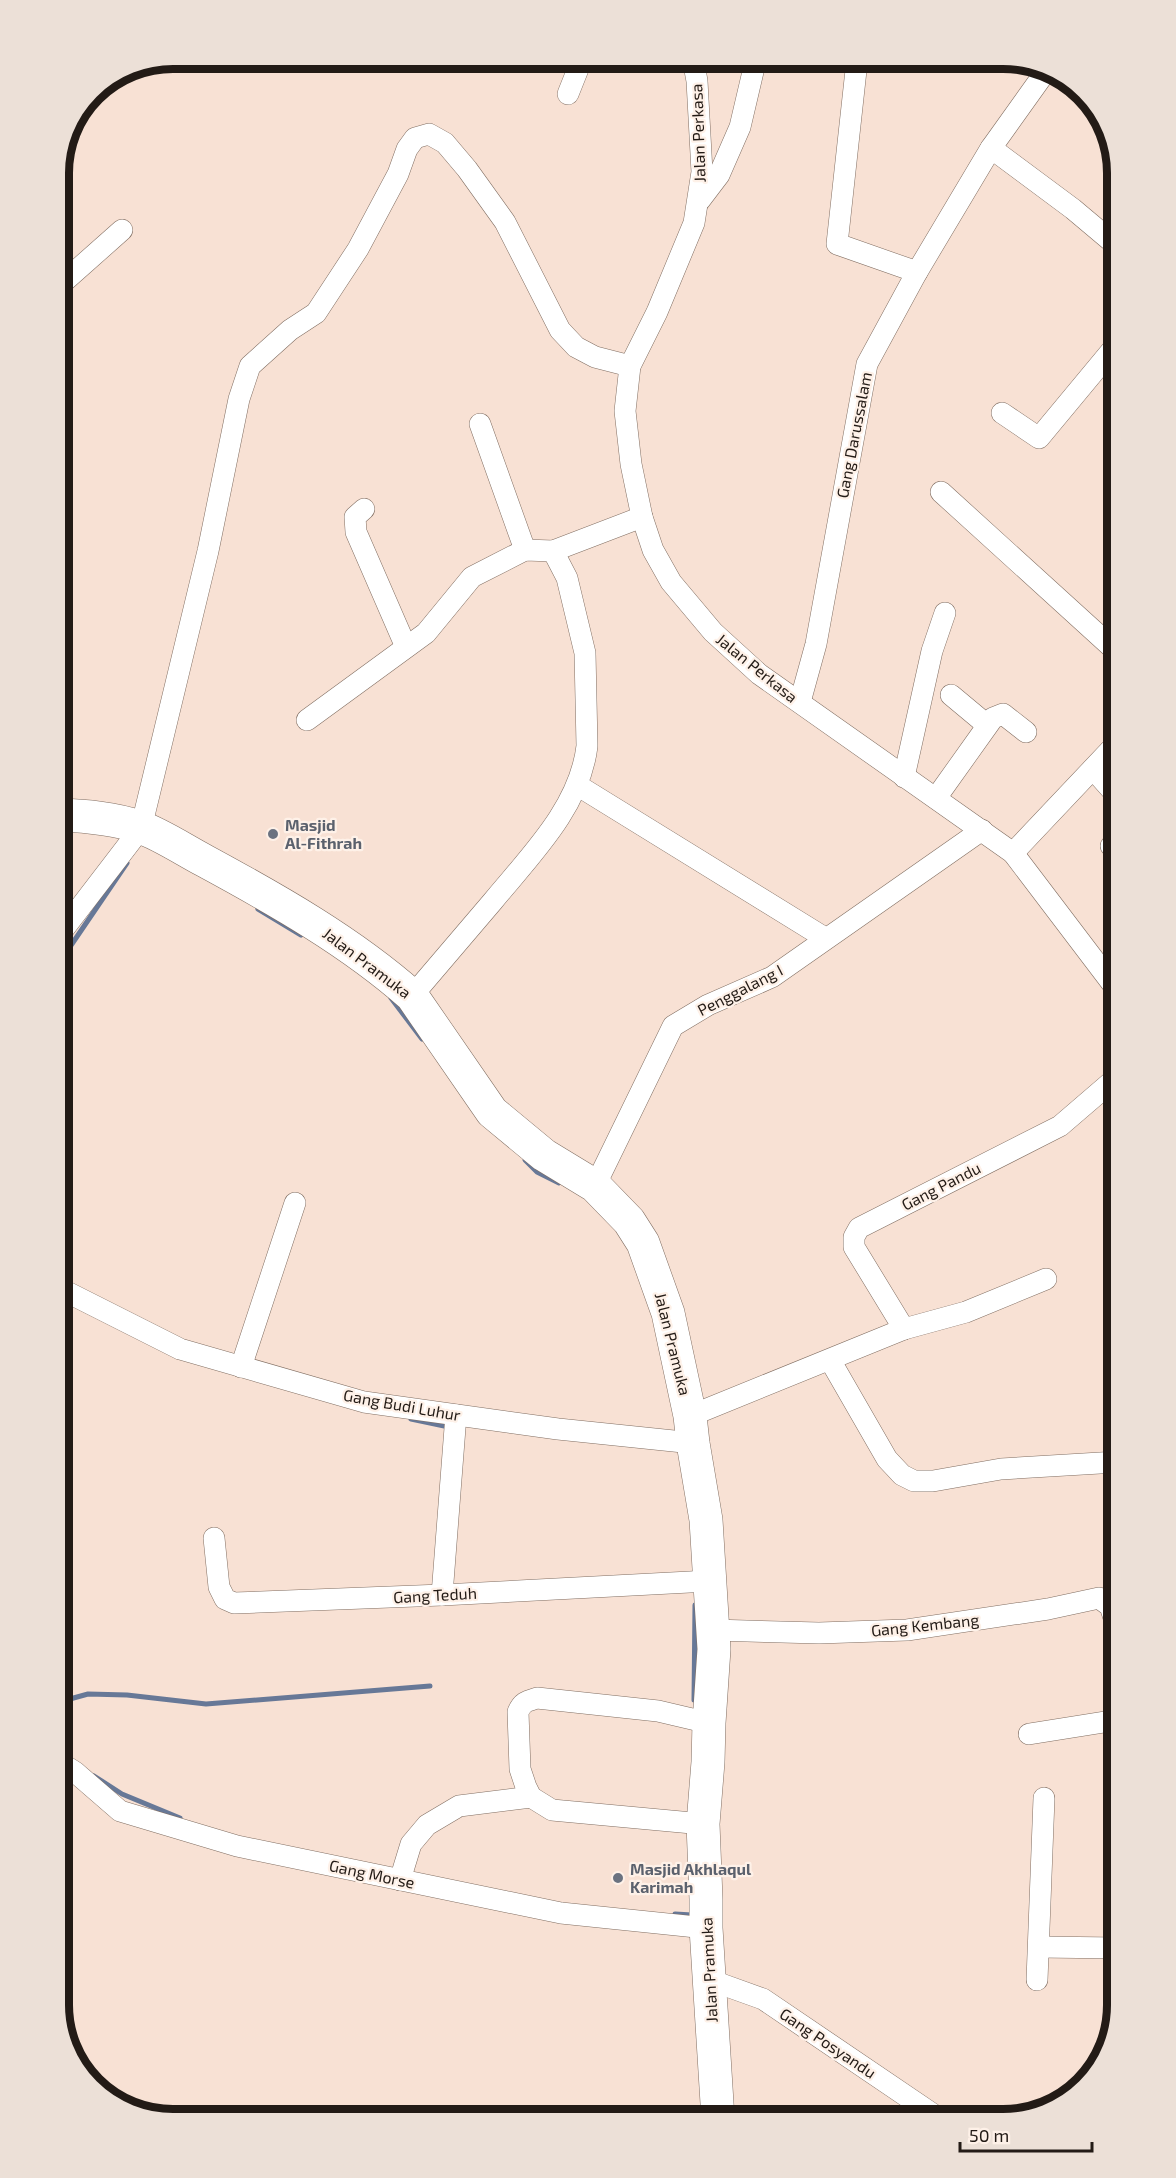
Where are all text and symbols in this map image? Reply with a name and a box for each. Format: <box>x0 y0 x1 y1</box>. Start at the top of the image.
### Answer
street label: Jalan Perkasa <box>686 83 709 183</box>
street label: Gang Darussalam <box>832 370 875 500</box>
street label: Jalan Perkasa <box>713 629 802 706</box>
place label: Masjid Al-Fithrah <box>285 815 362 852</box>
marker: Masjid Al-Fithrah <box>266 827 280 841</box>
street label: Jalan Pramuka <box>320 923 415 1002</box>
street label: Penggalang I <box>694 960 786 1019</box>
street label: Gang Pandu <box>898 1157 984 1214</box>
street label: Jalan Pramuka <box>652 1290 695 1397</box>
street label: Gang Budi Luhur <box>342 1385 463 1424</box>
street label: Gang Teduh <box>393 1583 477 1606</box>
street label: Gang Kembang <box>870 1609 980 1640</box>
street label: Gang Morse <box>328 1855 417 1892</box>
place label: Masjid Akhlaqul Karimah <box>630 1859 752 1896</box>
marker: Masjid Akhlaqul Karimah <box>611 1871 625 1885</box>
street label: Jalan Pramuka <box>696 1917 721 2023</box>
street label: Gang Posyandu <box>777 2003 880 2082</box>
scale bar <box>960 2115 1092 2153</box>
text: 50 m <box>969 2124 1009 2146</box>

